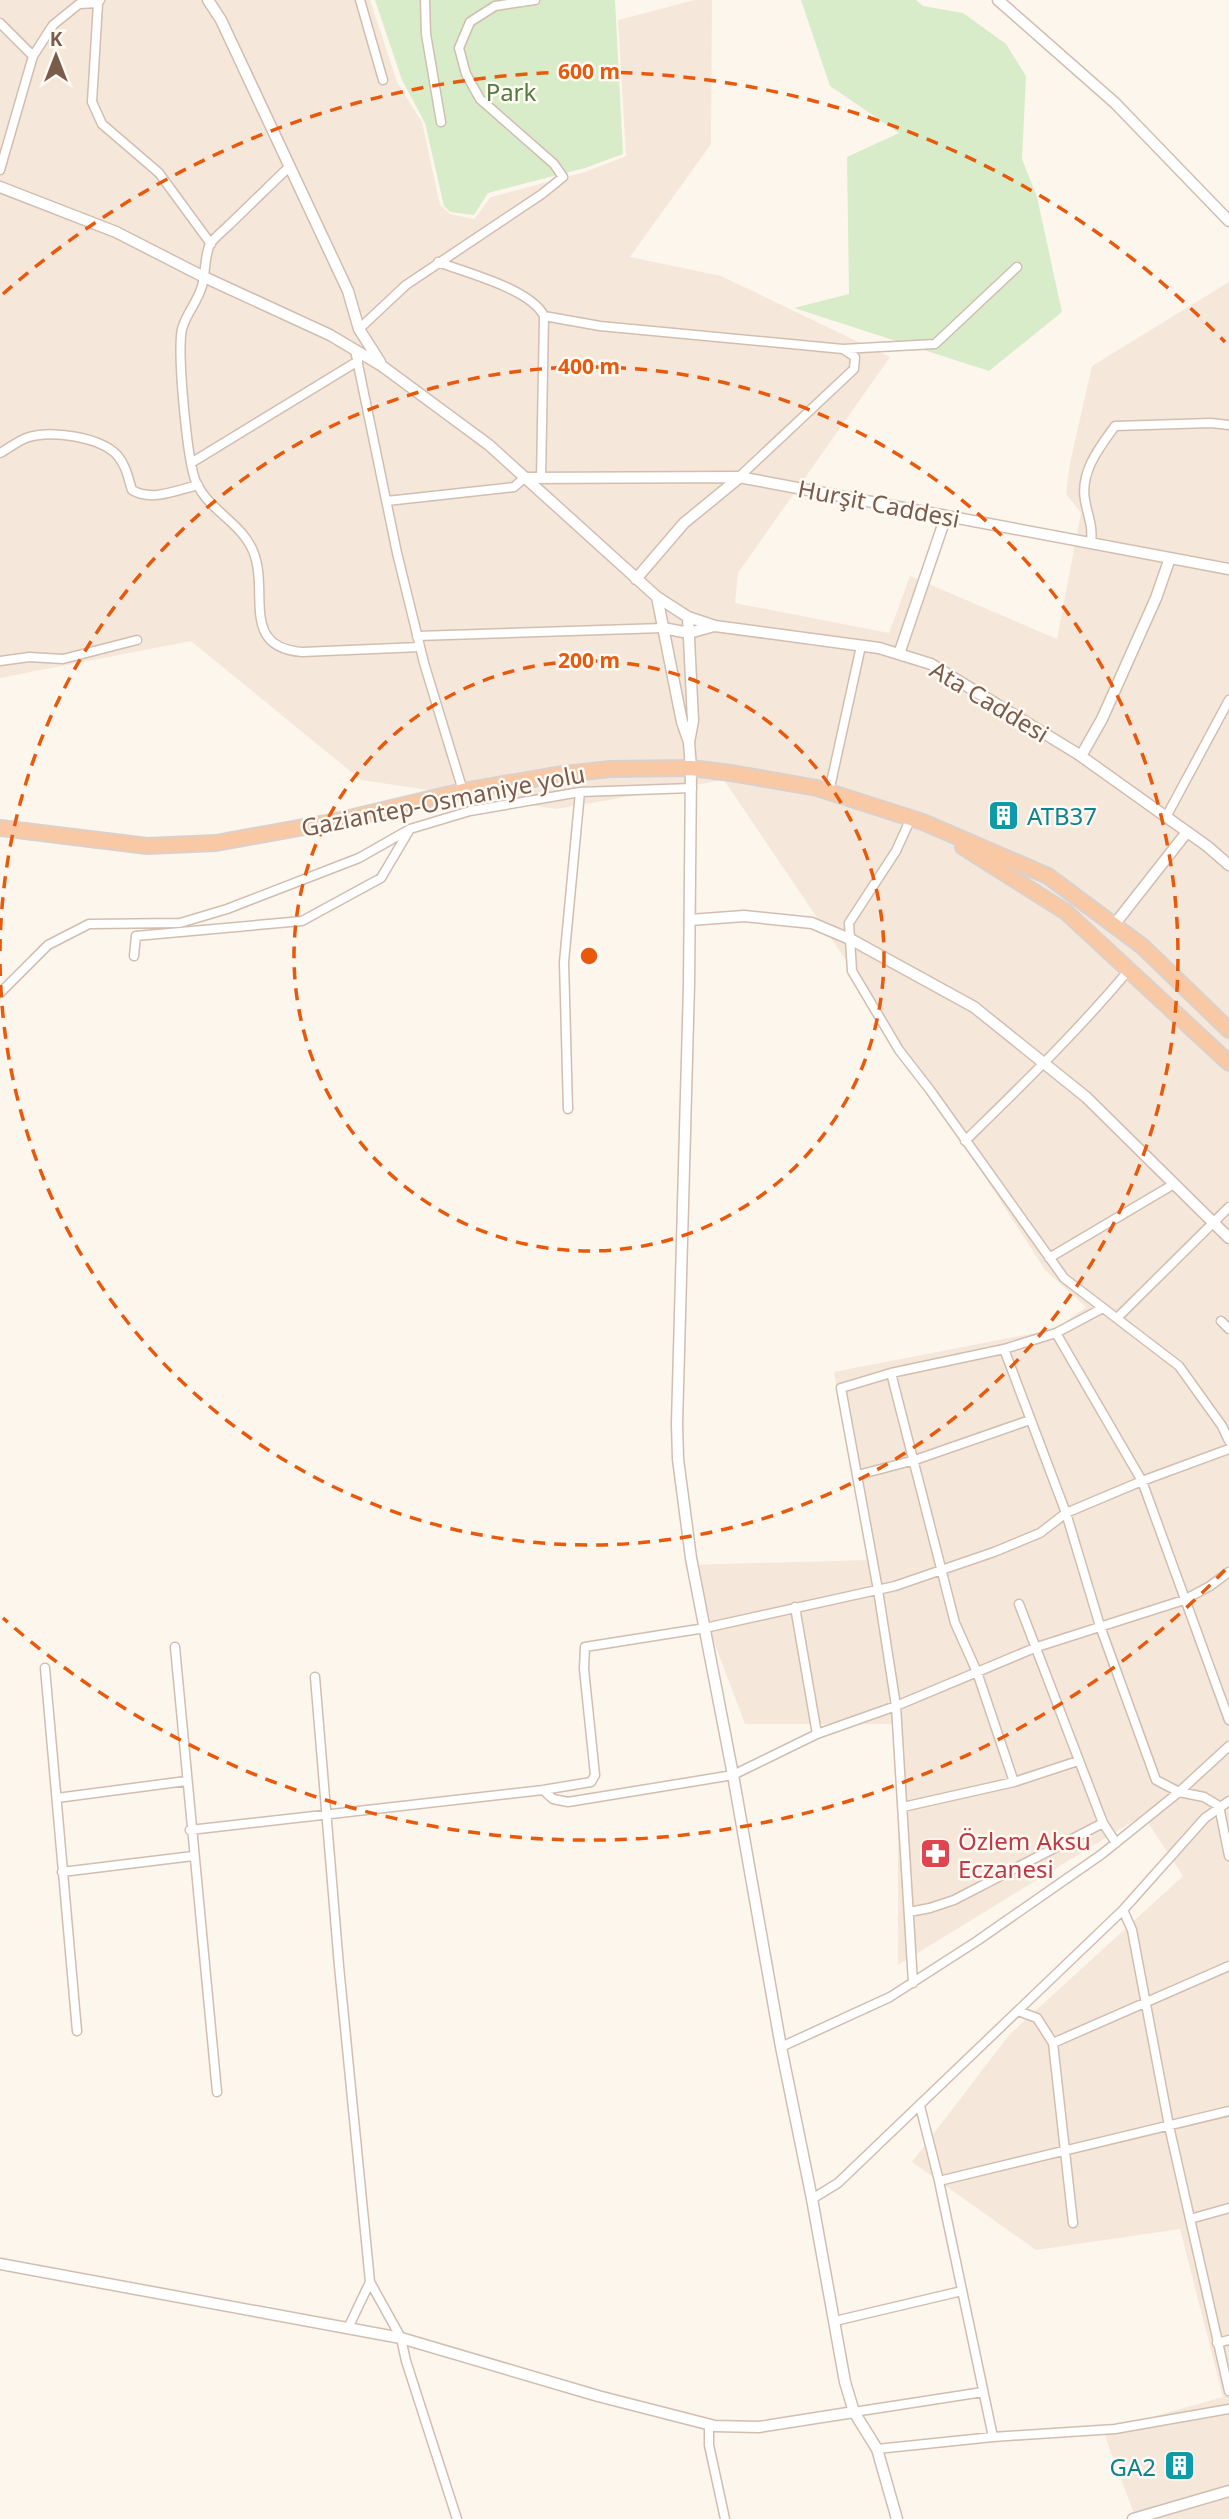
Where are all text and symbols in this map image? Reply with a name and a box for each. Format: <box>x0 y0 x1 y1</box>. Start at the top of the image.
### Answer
north arrow <box>21 21 91 91</box>
text: K <box>50 26 63 52</box>
text: 600 m <box>558 57 620 85</box>
park label: Park <box>486 75 537 108</box>
text: 400 m <box>558 352 620 380</box>
street label: Hurşit Caddesi <box>795 471 963 535</box>
text: 200 m <box>558 646 620 674</box>
street label: Ata Caddesi <box>924 653 1056 749</box>
street label: Gaziantep-Osmaniye yolu <box>298 756 588 844</box>
building icon: ATB37 <box>987 798 1021 832</box>
place label: ATB37 <box>1027 799 1097 832</box>
centre of rings <box>577 944 601 968</box>
place label: Özlem Aksu Eczanesi <box>958 1824 1091 1885</box>
pharmacy icon: Özlem Aksu Eczanesi <box>918 1837 952 1871</box>
building icon: GA2 <box>1162 2449 1196 2483</box>
place label: GA2 <box>1109 2450 1156 2483</box>

